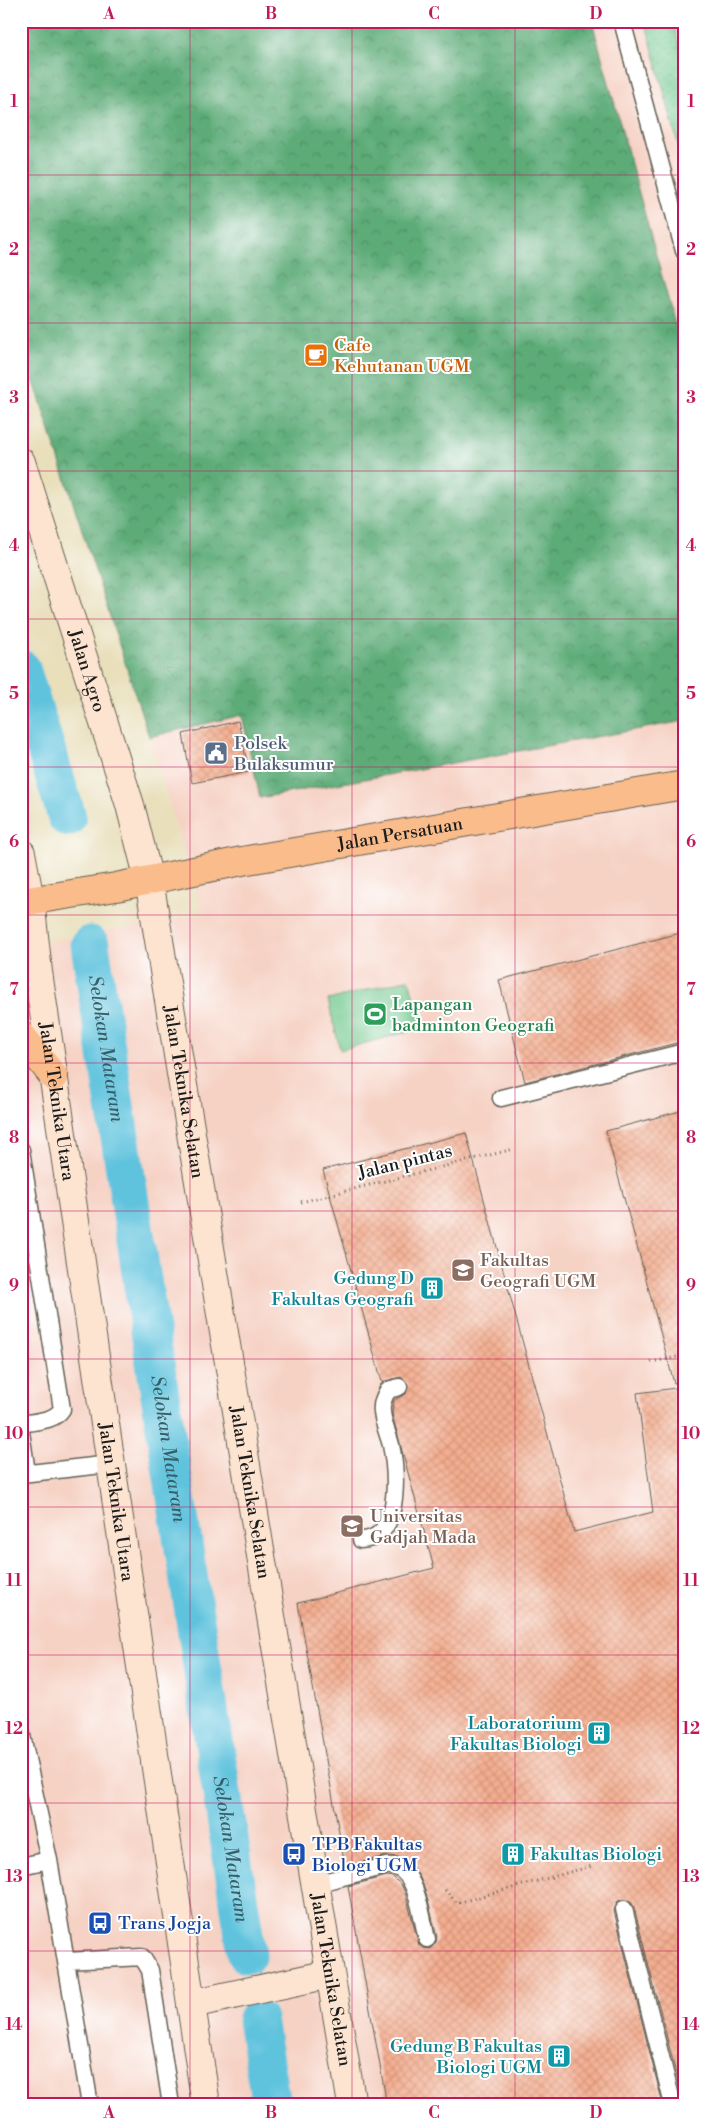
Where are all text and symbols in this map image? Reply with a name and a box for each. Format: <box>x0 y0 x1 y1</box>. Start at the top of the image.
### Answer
text: A <box>102 4 115 24</box>
text: B <box>265 4 277 24</box>
text: C <box>428 4 440 24</box>
text: D <box>590 4 603 24</box>
text: 1 <box>10 92 18 112</box>
text: 1 <box>687 92 695 112</box>
text: 2 <box>9 240 19 260</box>
text: 2 <box>686 240 696 260</box>
place label: Cafe Kehutanan UGM <box>334 334 470 378</box>
cafe icon: Cafe Kehutanan UGM <box>303 342 329 368</box>
text: 3 <box>9 388 19 408</box>
text: 3 <box>686 388 696 408</box>
text: 4 <box>9 536 20 556</box>
text: 4 <box>686 536 697 556</box>
street label: Jalan Agro <box>63 625 111 715</box>
text: 5 <box>9 684 19 704</box>
text: 5 <box>686 684 696 704</box>
place label: Polsek Bulaksumur <box>233 732 334 776</box>
public building icon: Polsek Bulaksumur <box>203 740 229 766</box>
street label: Jalan Persatuan <box>334 812 465 856</box>
text: 6 <box>9 832 19 852</box>
text: 6 <box>686 832 696 852</box>
water label: Selokan Mataram <box>83 974 129 1124</box>
text: 7 <box>9 980 19 1000</box>
text: 7 <box>686 980 696 1000</box>
place label: Lapangan badminton Geografi <box>392 993 555 1037</box>
sports icon: Lapangan badminton Geografi <box>362 1001 388 1027</box>
street label: Jalan Teknika Selatan <box>158 1003 210 1180</box>
street label: Jalan Teknika Utara <box>34 1019 80 1183</box>
text: 8 <box>9 1128 19 1148</box>
text: 8 <box>686 1128 696 1148</box>
street label: Jalan pintas <box>355 1139 455 1185</box>
place label: Fakultas Geografi UGM <box>480 1249 596 1293</box>
school or university icon: Fakultas Geografi UGM <box>450 1257 476 1283</box>
place label: Gedung D Fakultas Geografi <box>271 1267 414 1311</box>
building icon: Gedung D Fakultas Geografi <box>419 1275 445 1301</box>
text: 9 <box>9 1276 19 1296</box>
text: 9 <box>686 1276 696 1296</box>
water label: Selokan Mataram <box>145 1374 192 1525</box>
street label: Jalan Teknika Selatan <box>225 1403 276 1581</box>
street label: Jalan Teknika Utara <box>93 1420 140 1584</box>
text: 10 <box>5 1424 23 1444</box>
text: 10 <box>682 1424 700 1444</box>
place label: Universitas Gadjah Mada <box>370 1505 477 1549</box>
school or university icon: Universitas Gadjah Mada <box>339 1513 365 1539</box>
text: 11 <box>6 1571 22 1591</box>
text: 11 <box>683 1571 699 1591</box>
place label: Laboratorium Fakultas Biologi <box>450 1712 582 1756</box>
text: 12 <box>5 1719 23 1739</box>
text: 12 <box>682 1719 700 1739</box>
building icon: Laboratorium Fakultas Biologi <box>586 1720 612 1746</box>
water label: Selokan Mataram <box>207 1774 254 1925</box>
place label: TPB Fakultas Biologi UGM <box>311 1833 422 1877</box>
bus stop icon: TPB Fakultas Biologi UGM <box>281 1841 307 1867</box>
building icon: Fakultas Biologi <box>500 1841 526 1867</box>
place label: Fakultas Biologi <box>530 1843 662 1866</box>
text: 13 <box>5 1867 23 1887</box>
text: 13 <box>682 1867 700 1887</box>
street label: Jalan Teknika Selatan <box>305 1891 357 2068</box>
bus stop icon: Trans Jogja <box>87 1910 113 1936</box>
place label: Trans Jogja <box>118 1912 212 1935</box>
text: 14 <box>5 2015 23 2035</box>
text: 14 <box>682 2015 700 2035</box>
place label: Gedung B Fakultas Biologi UGM <box>390 2035 542 2079</box>
building icon: Gedung B Fakultas Biologi UGM <box>546 2043 572 2069</box>
text: A <box>102 2103 115 2123</box>
text: B <box>265 2103 277 2123</box>
text: C <box>428 2103 440 2123</box>
text: D <box>590 2103 603 2123</box>

